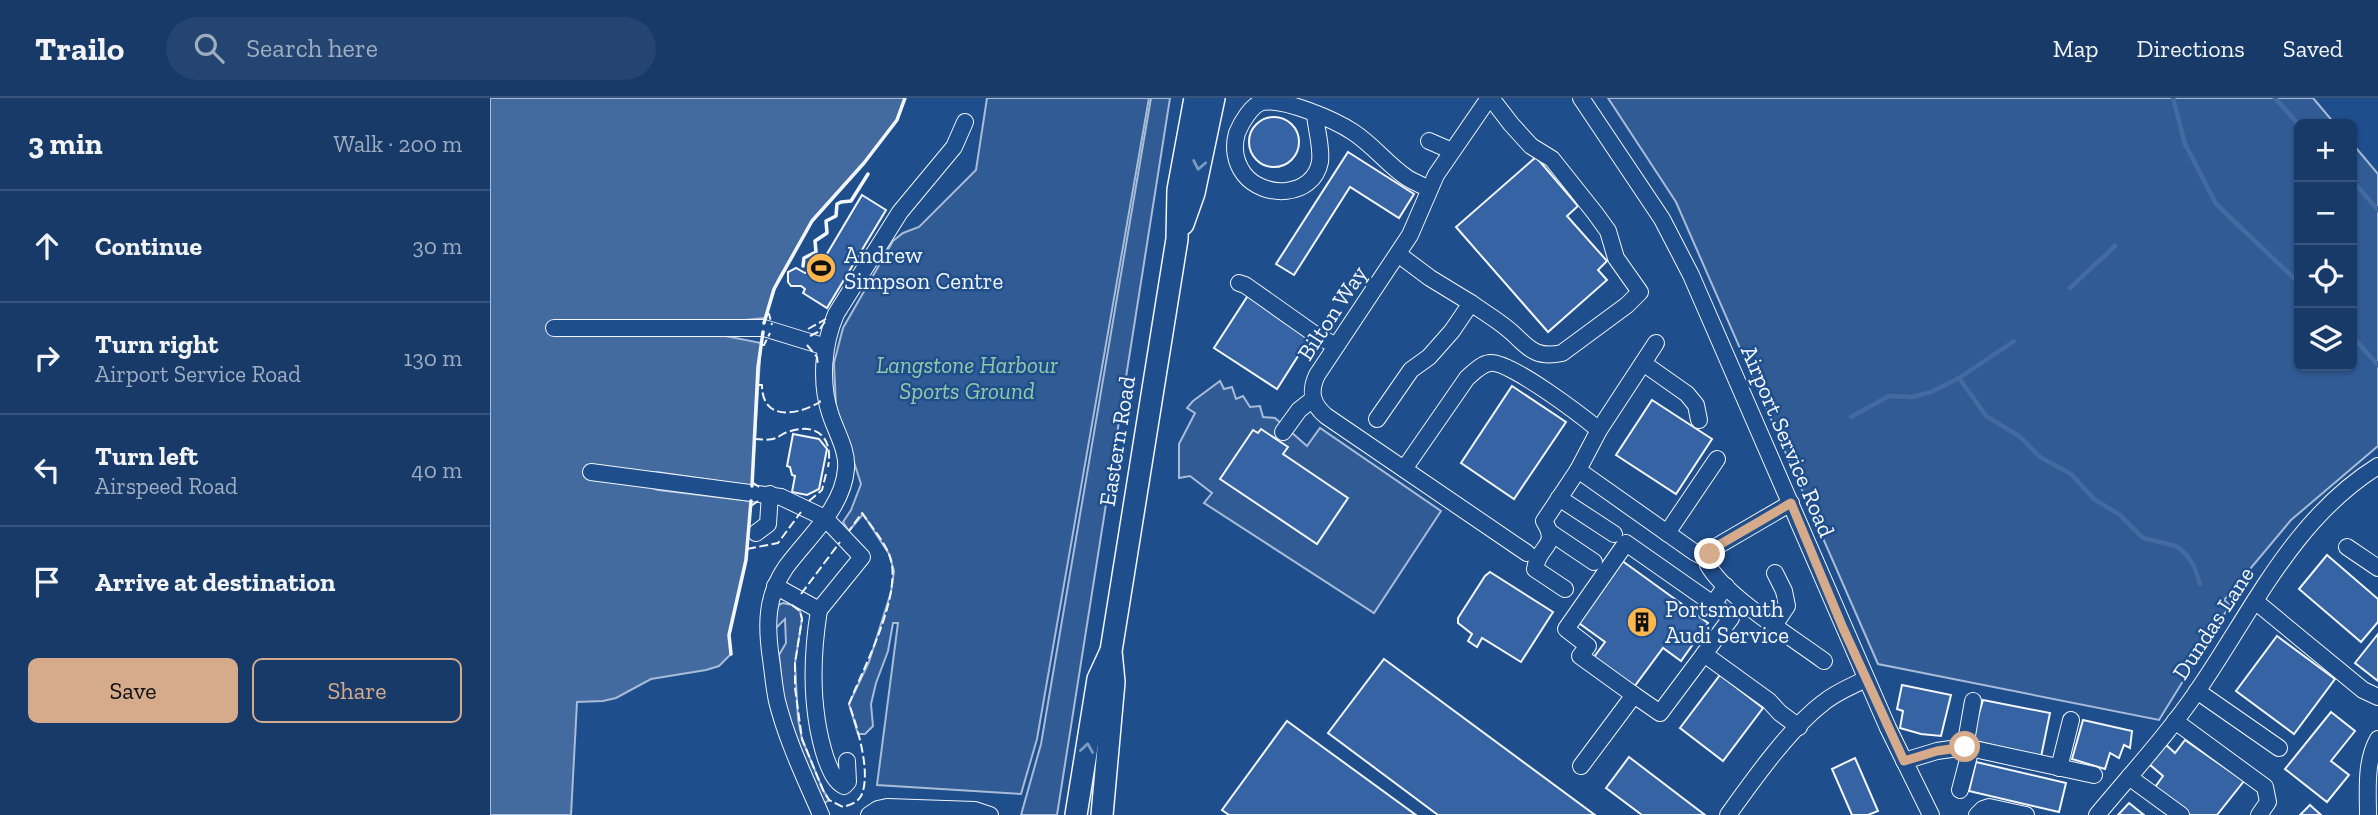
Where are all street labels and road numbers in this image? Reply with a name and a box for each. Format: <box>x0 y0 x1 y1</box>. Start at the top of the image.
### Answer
street label: Bilton Way <box>1291 260 1373 366</box>
street label: Airport Service Road <box>1735 341 1841 542</box>
street label: Eastern Road <box>1093 373 1141 508</box>
street label: Dundas Lane <box>2166 561 2260 685</box>

